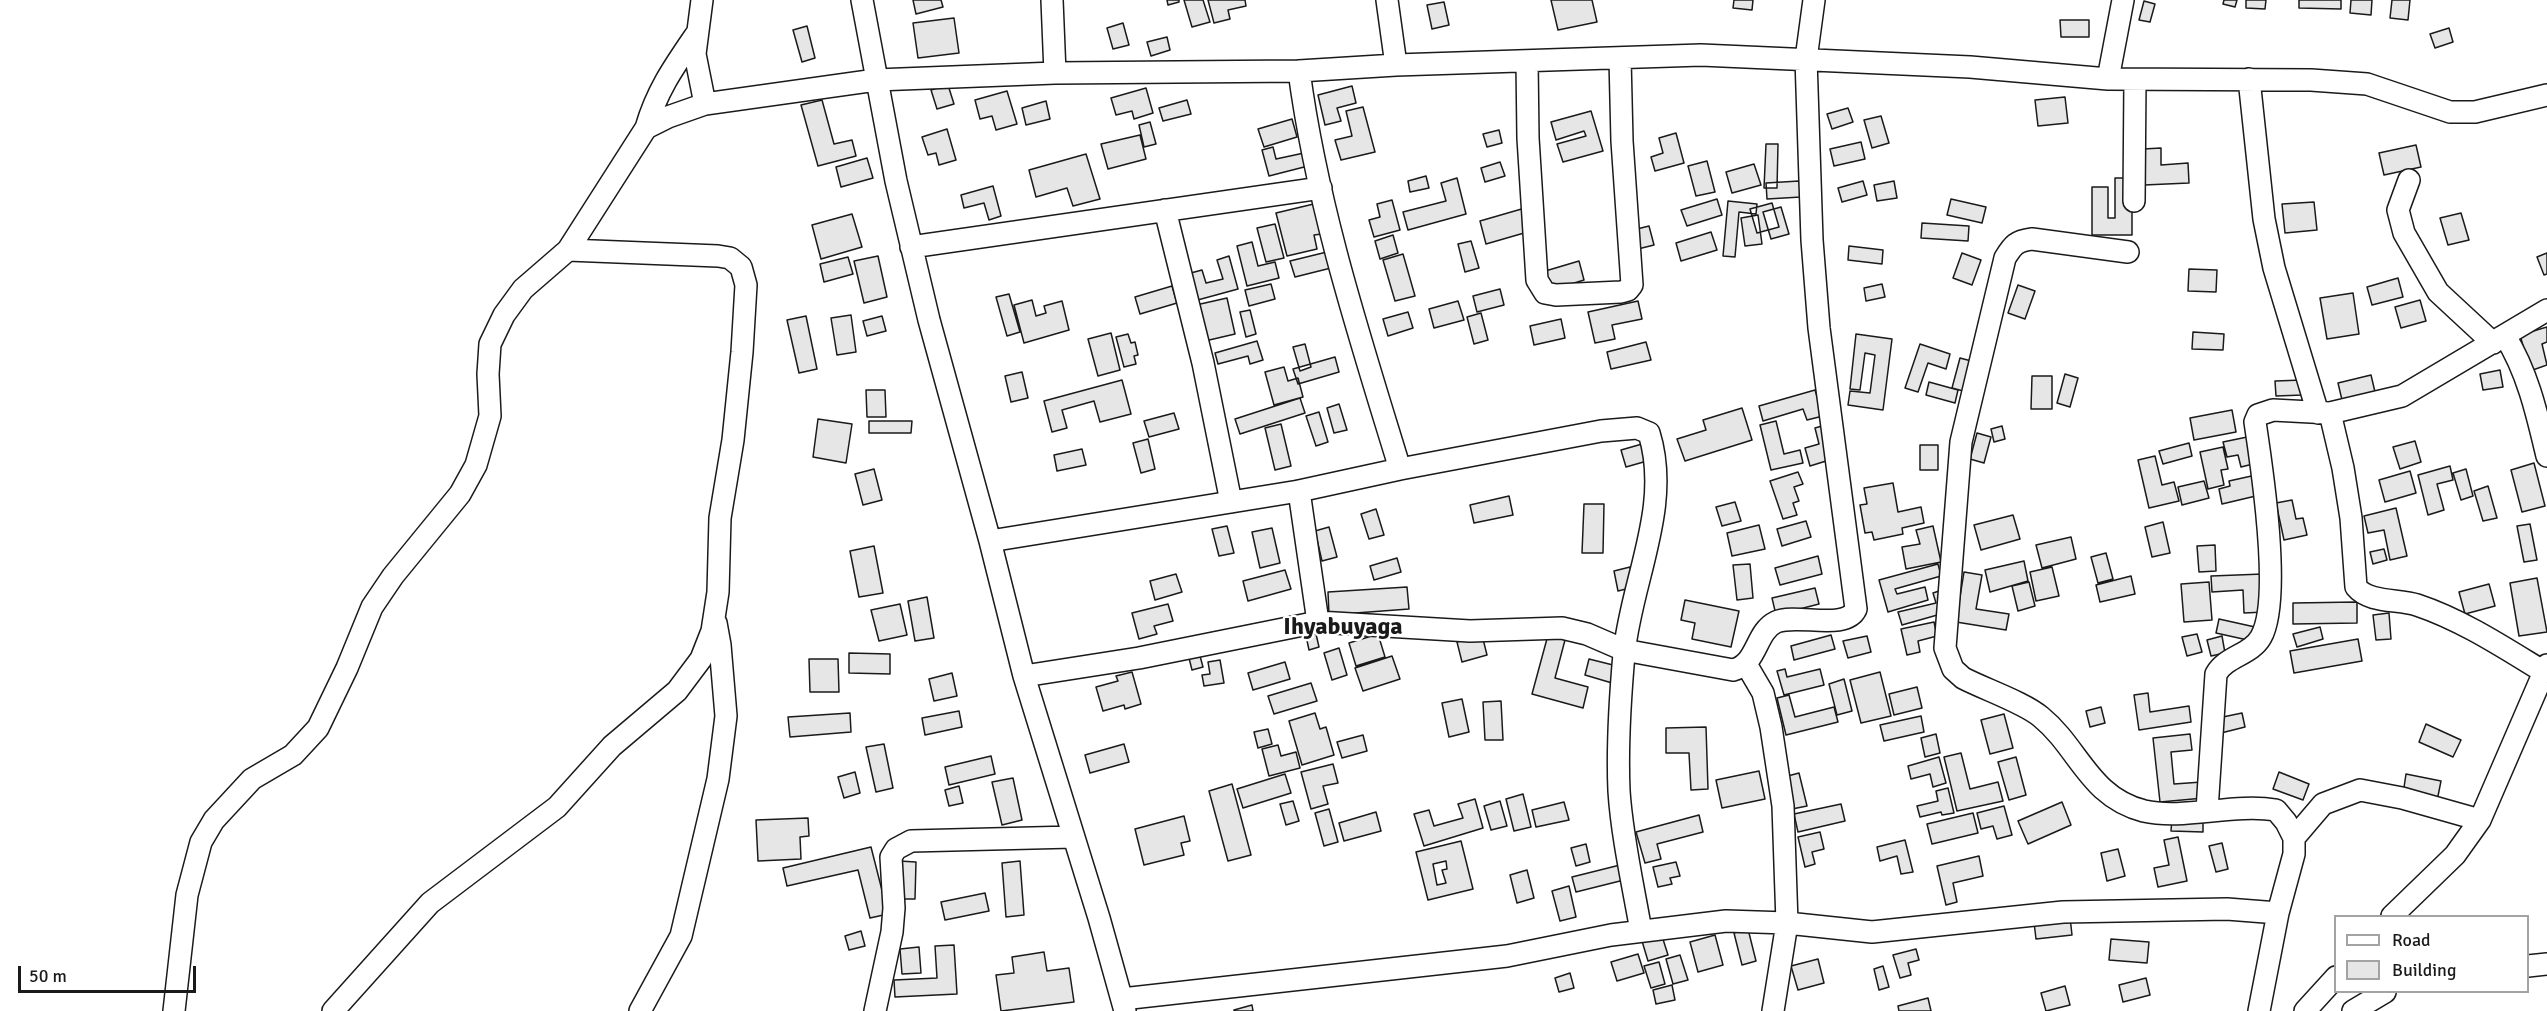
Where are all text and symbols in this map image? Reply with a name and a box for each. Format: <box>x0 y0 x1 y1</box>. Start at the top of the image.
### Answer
district label: Ihyabuyaga <box>1283 614 1403 642</box>
legend <box>2334 915 2529 993</box>
text: Road <box>2392 929 2431 951</box>
scale bar <box>21 954 200 992</box>
text: Building <box>2392 959 2456 981</box>
text: 50 m <box>29 965 67 987</box>

